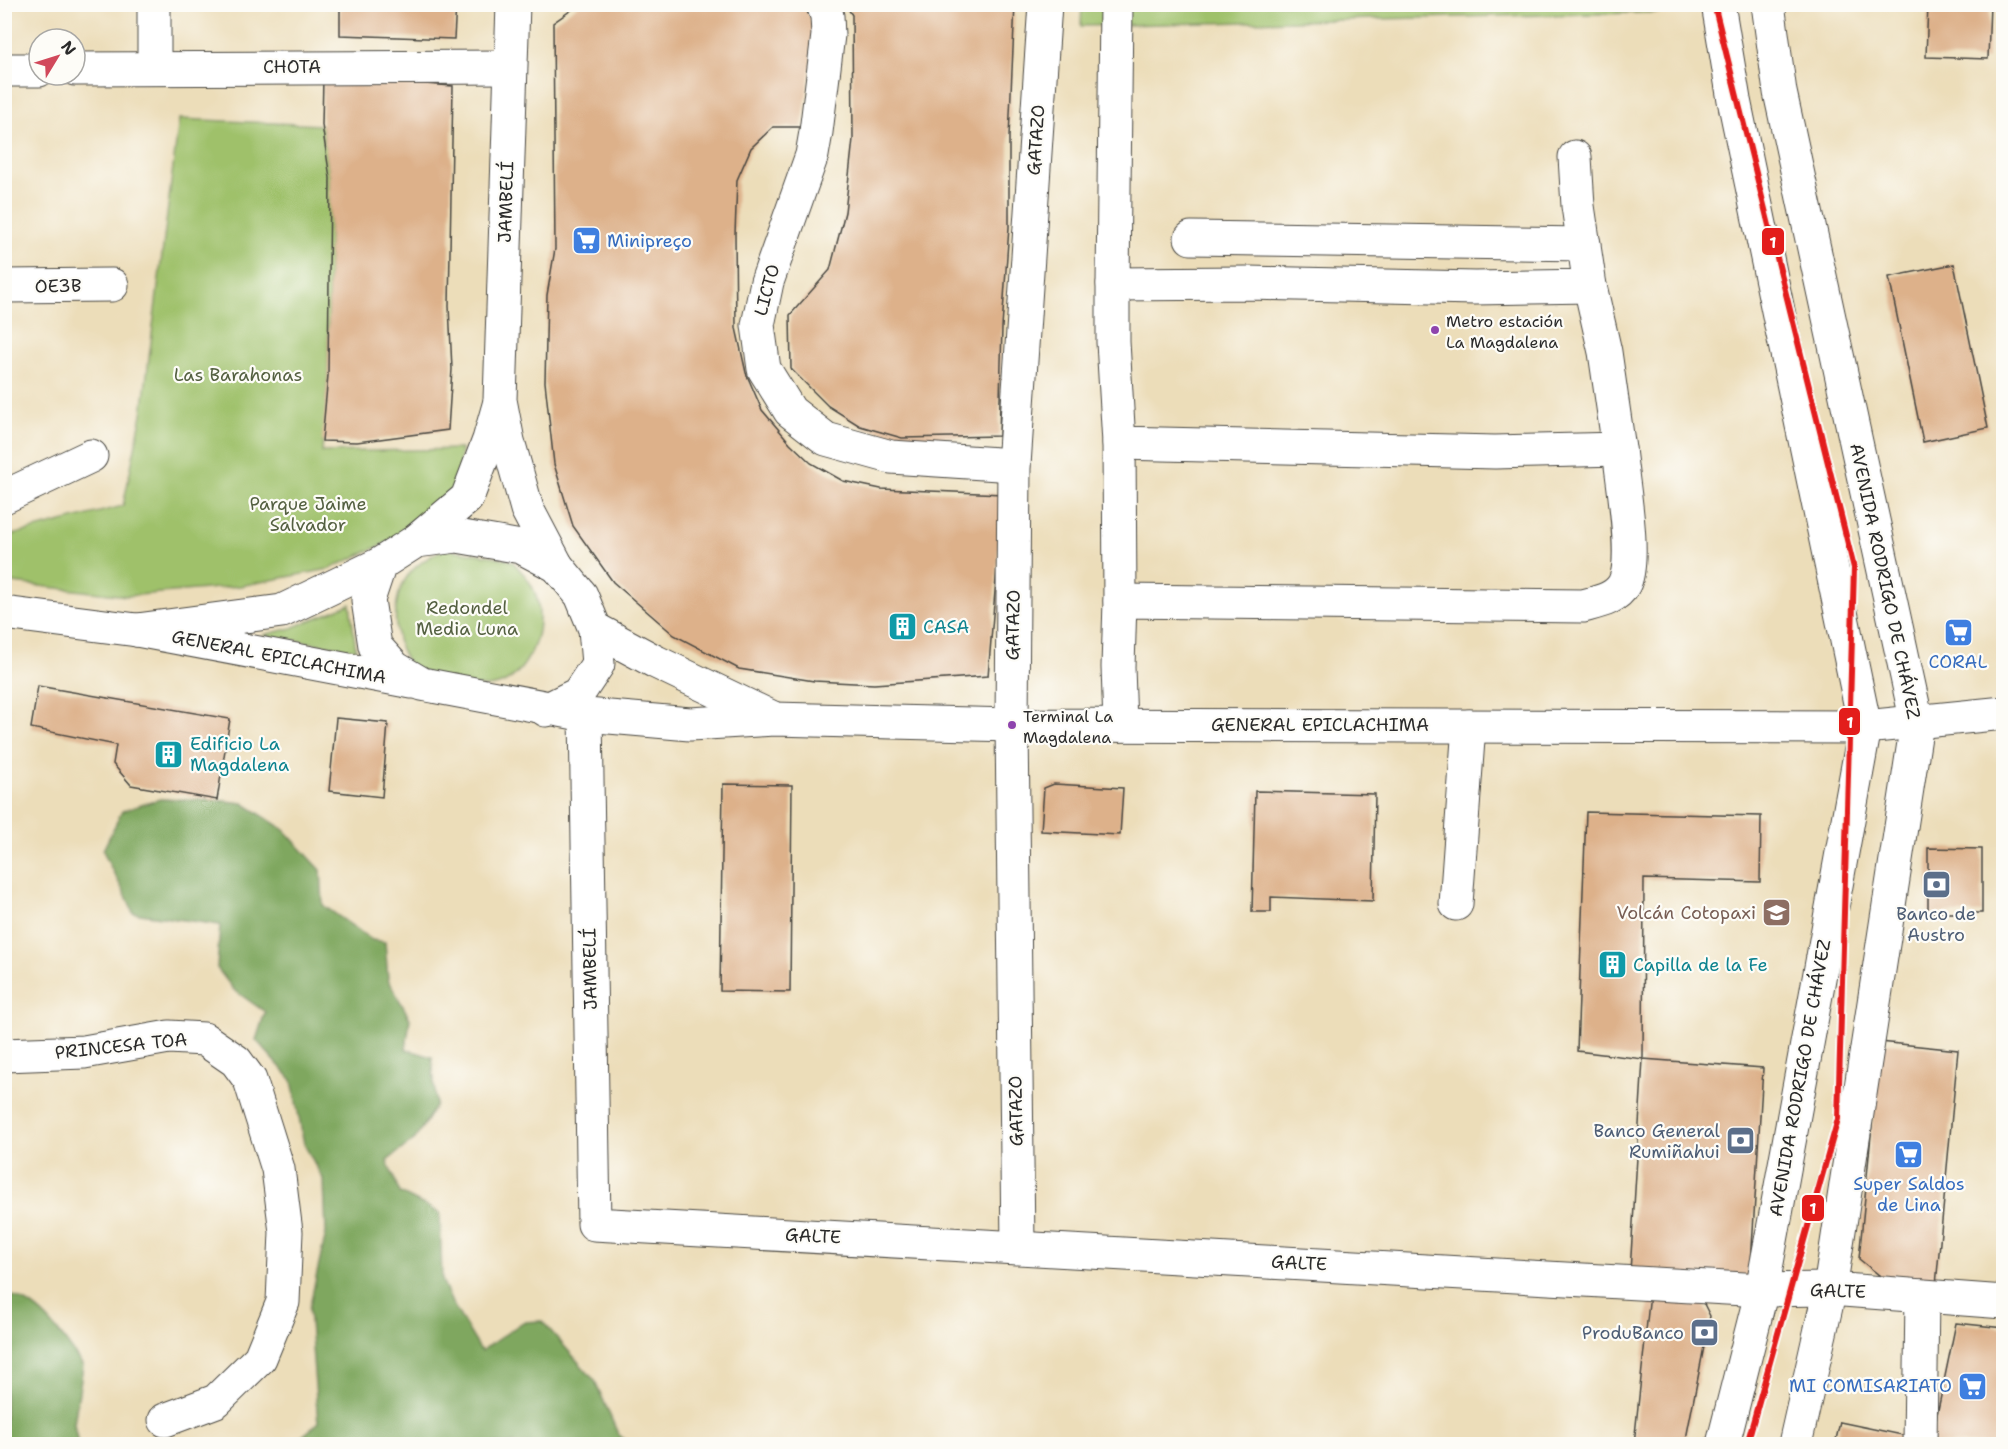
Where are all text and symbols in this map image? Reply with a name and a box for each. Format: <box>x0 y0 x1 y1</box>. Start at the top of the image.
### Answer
north arrow <box>27 27 87 87</box>
text: N <box>56 37 81 60</box>
street label: CHOTA <box>263 55 321 79</box>
street label: GATAZO <box>1022 104 1050 176</box>
street label: JAMBELÍ <box>493 161 519 243</box>
supermarket icon: Minipreço <box>570 225 602 257</box>
line badge: 1 <box>1761 227 1785 256</box>
place label: Minipreço <box>607 229 692 253</box>
text: 1 <box>1769 232 1777 253</box>
street label: LICTO <box>749 262 785 318</box>
street label: OE3B <box>34 274 82 298</box>
place label: Metro estación La Magdalena <box>1446 311 1563 353</box>
marker: Metro estación La Magdalena <box>1429 324 1441 336</box>
park label: Las Barahonas <box>174 363 302 387</box>
street label: AVENIDA RODRIGO DE CHÁVEZ <box>1844 441 1926 721</box>
park label: Parque Jaime Salvador <box>249 492 367 537</box>
street label: GATAZO <box>1000 589 1026 661</box>
park label: Redondel Media Luna <box>416 596 518 641</box>
building icon: CASA <box>886 611 918 643</box>
place label: CASA <box>923 615 969 639</box>
supermarket icon: CORAL <box>1942 617 1974 649</box>
street label: GENERAL EPICLACHIMA <box>170 624 388 690</box>
place label: CORAL <box>1929 650 1987 674</box>
place label: Terminal La Magdalena <box>1023 706 1113 748</box>
line badge: 1 <box>1838 707 1861 736</box>
text: 1 <box>1846 712 1854 733</box>
street label: GENERAL EPICLACHIMA <box>1211 713 1429 737</box>
marker: Terminal La Magdalena <box>1006 719 1018 731</box>
place label: Edificio La Magdalena <box>190 732 289 777</box>
building icon: Edificio La Magdalena <box>153 738 185 770</box>
bank icon: Banco de Austro <box>1920 869 1952 901</box>
school or university icon: Volcán Cotopaxi <box>1761 897 1793 929</box>
place label: Volcán Cotopaxi <box>1616 901 1756 925</box>
place label: Banco de Austro <box>1896 902 1976 947</box>
street label: JAMBELÍ <box>577 928 603 1010</box>
street label: AVENIDA RODRIGO DE CHÁVEZ <box>1764 937 1836 1219</box>
building icon: Capilla de la Fe <box>1596 949 1628 981</box>
place label: Capilla de la Fe <box>1633 953 1768 977</box>
street label: PRINCESA TOA <box>54 1027 188 1065</box>
street label: GATAZO <box>1003 1075 1029 1147</box>
place label: Banco General Rumiñahui <box>1593 1119 1721 1164</box>
bank icon: Banco General Rumiñahui <box>1725 1125 1757 1157</box>
supermarket icon: Super Saldos de Lina <box>1893 1139 1925 1171</box>
place label: Super Saldos de Lina <box>1853 1172 1965 1217</box>
line badge: 1 <box>1801 1194 1825 1222</box>
text: 1 <box>1809 1198 1817 1219</box>
street label: GALTE <box>784 1223 842 1249</box>
street label: GALTE <box>1270 1250 1328 1276</box>
street label: GALTE <box>1810 1278 1866 1304</box>
bank icon: ProduBanco <box>1689 1317 1721 1349</box>
place label: ProduBanco <box>1582 1321 1684 1345</box>
supermarket icon: MI COMISARIATO <box>1957 1370 1989 1402</box>
place label: MI COMISARIATO <box>1789 1374 1952 1398</box>

